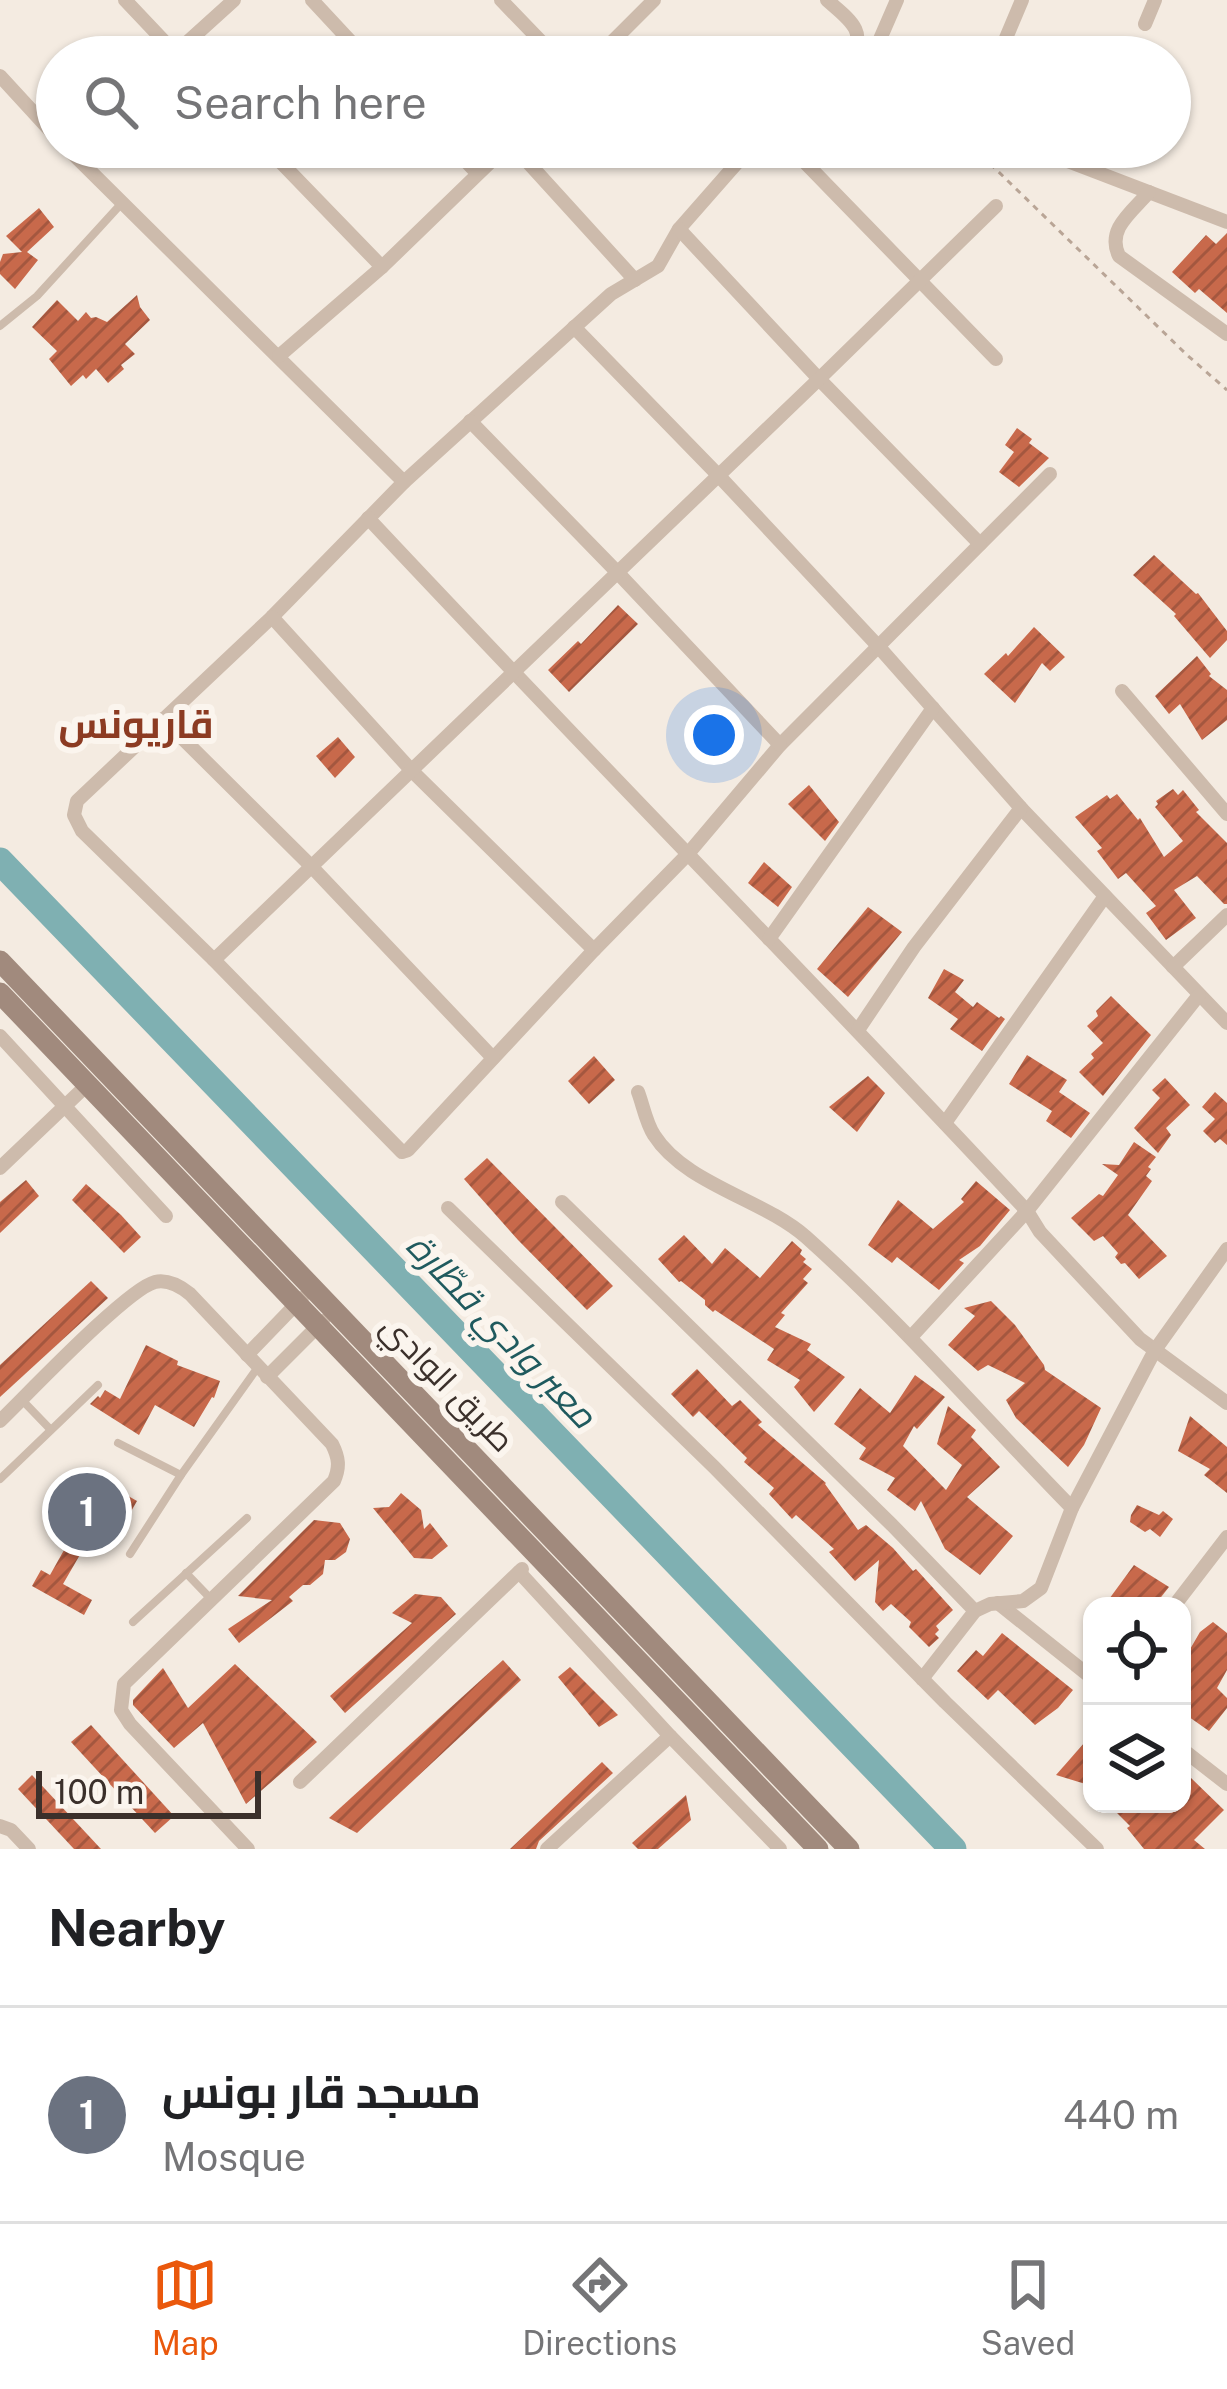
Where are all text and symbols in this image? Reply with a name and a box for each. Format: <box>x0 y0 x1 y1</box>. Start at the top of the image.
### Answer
search box <box>36 36 1191 168</box>
icon: search <box>78 69 144 135</box>
text: Search here <box>174 76 427 129</box>
district label: قاريونس <box>58 701 214 748</box>
your location <box>684 705 744 765</box>
water label: معبر وادي قطّارة <box>393 1224 606 1442</box>
street label: طريق الوادي <box>369 1307 522 1464</box>
pin: 1 <box>48 1467 126 1557</box>
map controls <box>1083 1597 1191 1813</box>
button: locate <box>1083 1597 1191 1705</box>
button: layers <box>1083 1705 1191 1813</box>
scale bar <box>36 1765 261 1818</box>
text: 100 m <box>54 1773 144 1811</box>
text: Nearby <box>48 1898 225 1957</box>
text: مسجد قار بونس <box>162 2065 481 2118</box>
text: 1 <box>79 2092 95 2138</box>
text: 440 m <box>1063 2092 1179 2138</box>
text: Mosque <box>162 2134 306 2180</box>
tab: Map <box>152 2252 219 2362</box>
tab: Directions <box>522 2252 677 2362</box>
tab: Saved <box>981 2252 1075 2362</box>

